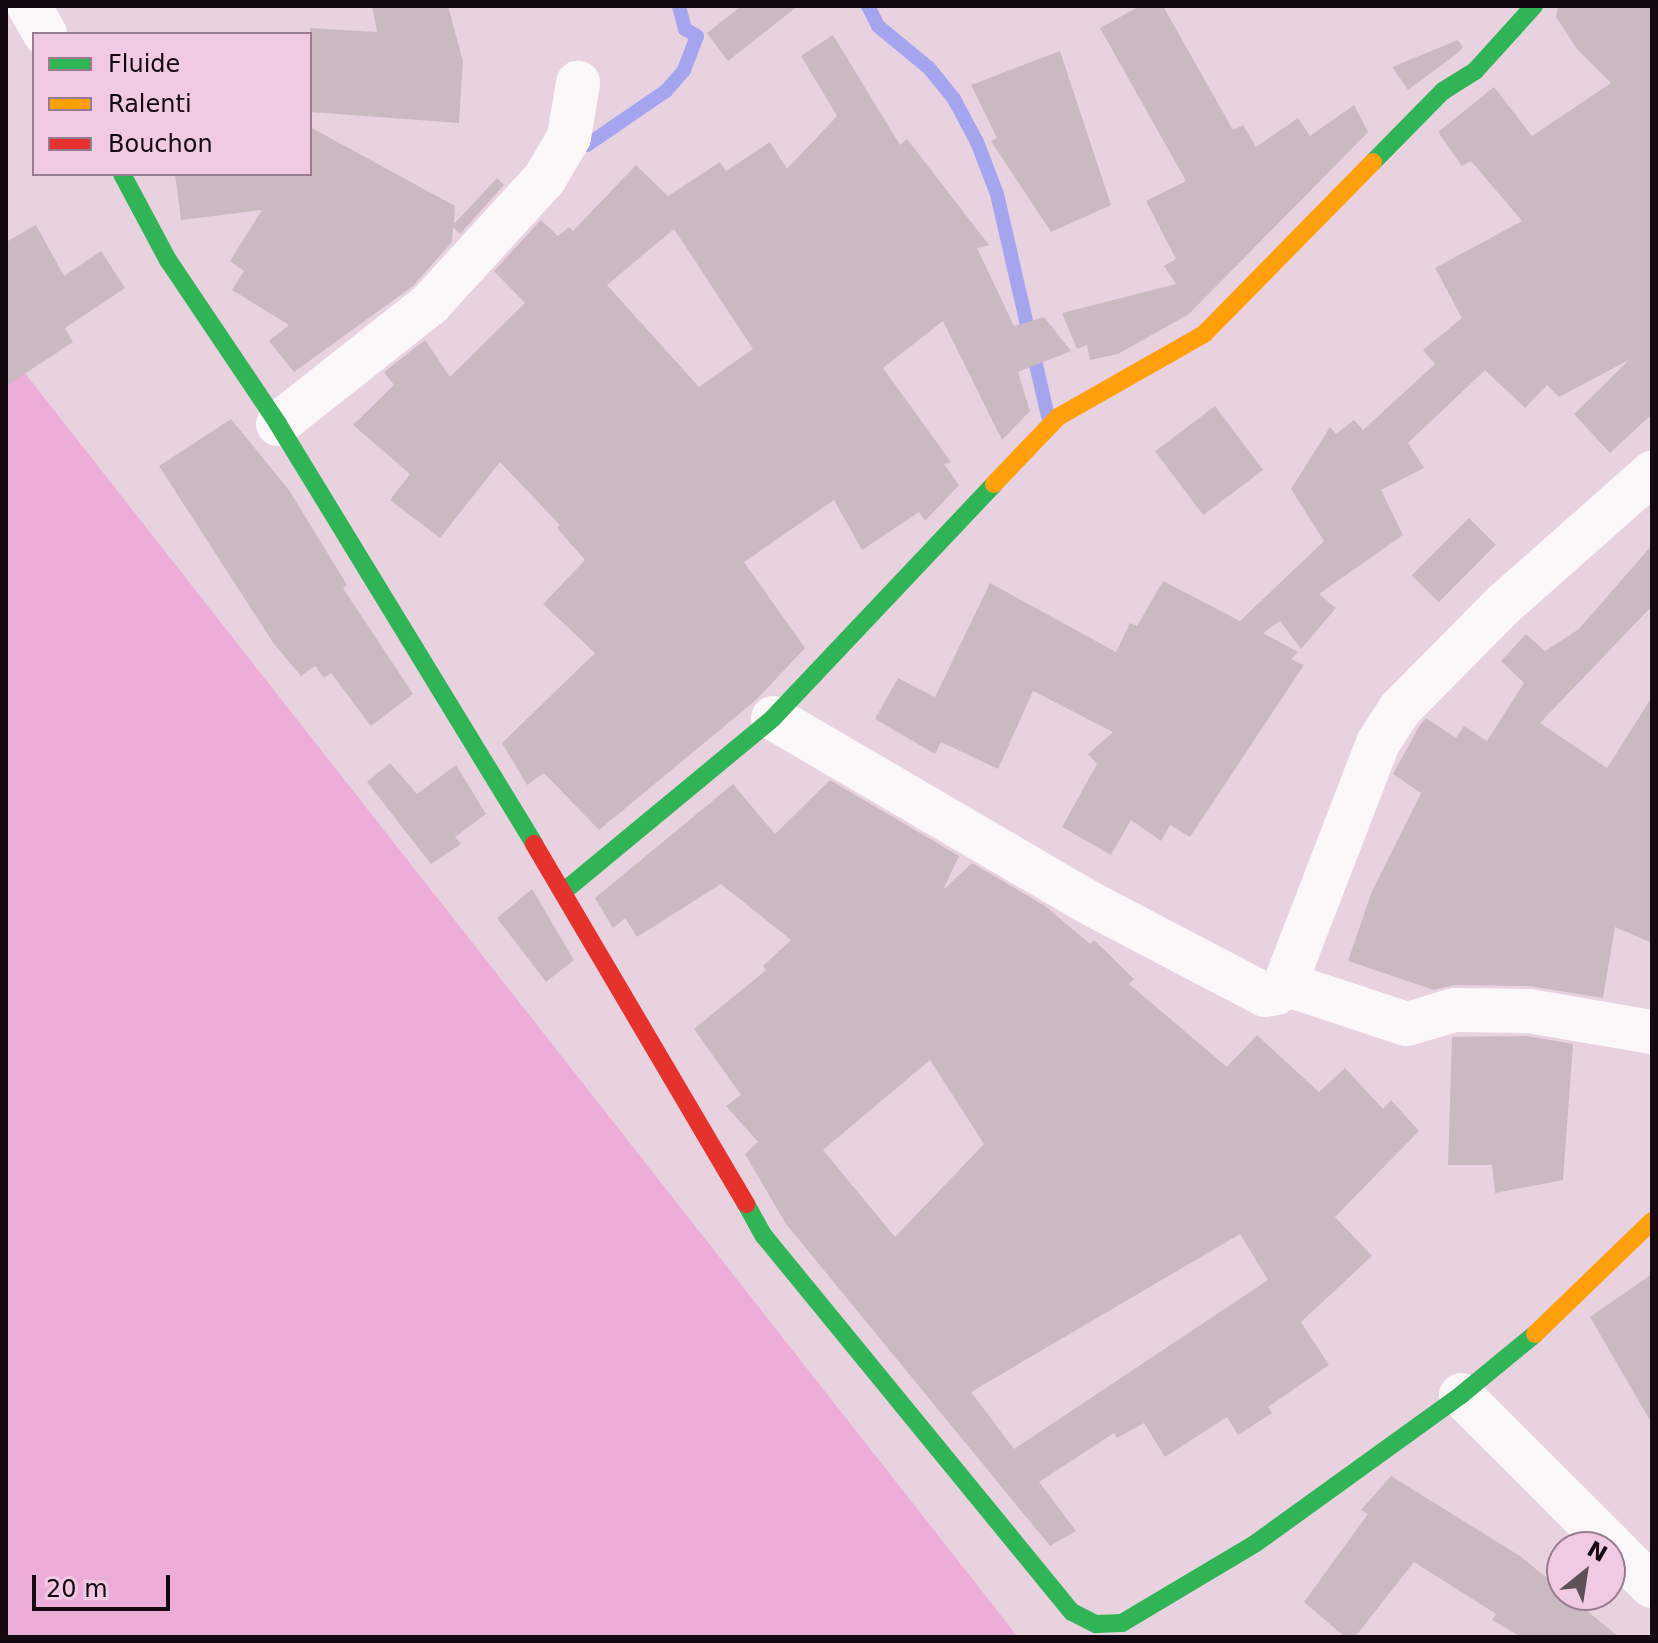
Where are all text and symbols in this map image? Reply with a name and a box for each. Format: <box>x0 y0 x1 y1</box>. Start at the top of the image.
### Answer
legend <box>32 32 312 176</box>
text: Fluide <box>108 50 180 78</box>
text: Ralenti <box>108 90 192 118</box>
text: Bouchon <box>108 130 213 158</box>
north arrow <box>1546 1531 1626 1611</box>
text: N <box>1583 1536 1611 1567</box>
scale bar <box>36 1559 174 1609</box>
text: 20 m <box>46 1575 108 1603</box>

